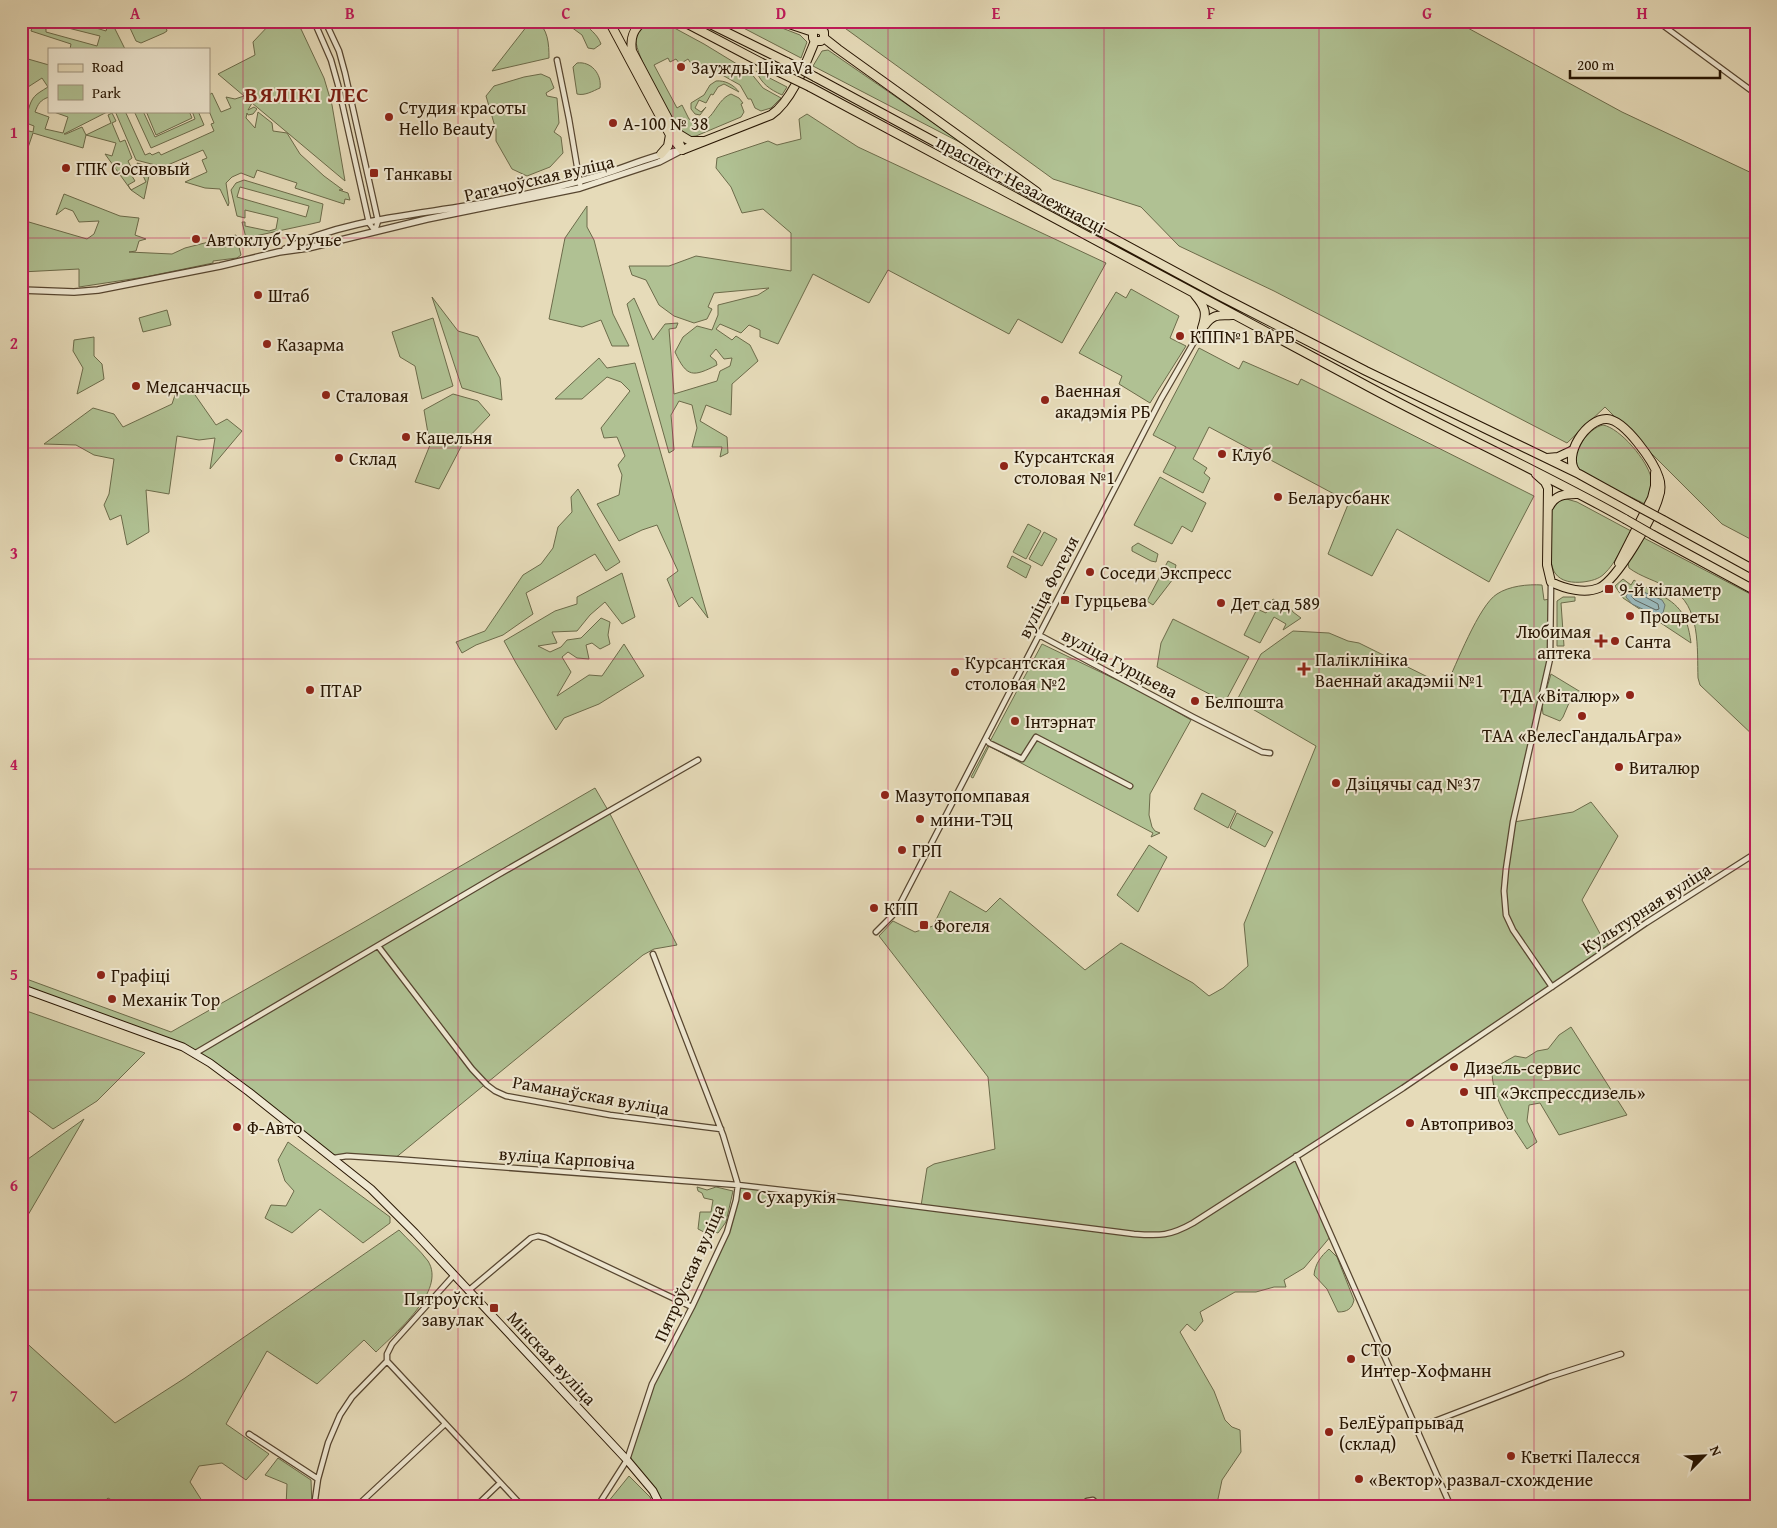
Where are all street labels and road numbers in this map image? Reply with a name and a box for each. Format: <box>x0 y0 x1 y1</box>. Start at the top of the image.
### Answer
street label: праспект Незалежнасці <box>932 128 1110 240</box>
street label: Рагачоўская вуліца <box>461 148 617 208</box>
street label: вуліца Фогеля <box>1011 531 1085 643</box>
street label: вуліца Гурцьева <box>1057 621 1183 705</box>
street label: Культурная вуліца <box>1576 856 1717 960</box>
street label: Раманаўская вуліца <box>511 1068 672 1122</box>
street label: вуліца Карповіча <box>498 1140 636 1176</box>
street label: Пятроўская вуліца <box>647 1199 732 1346</box>
street label: Мінская вуліца <box>501 1305 603 1412</box>

